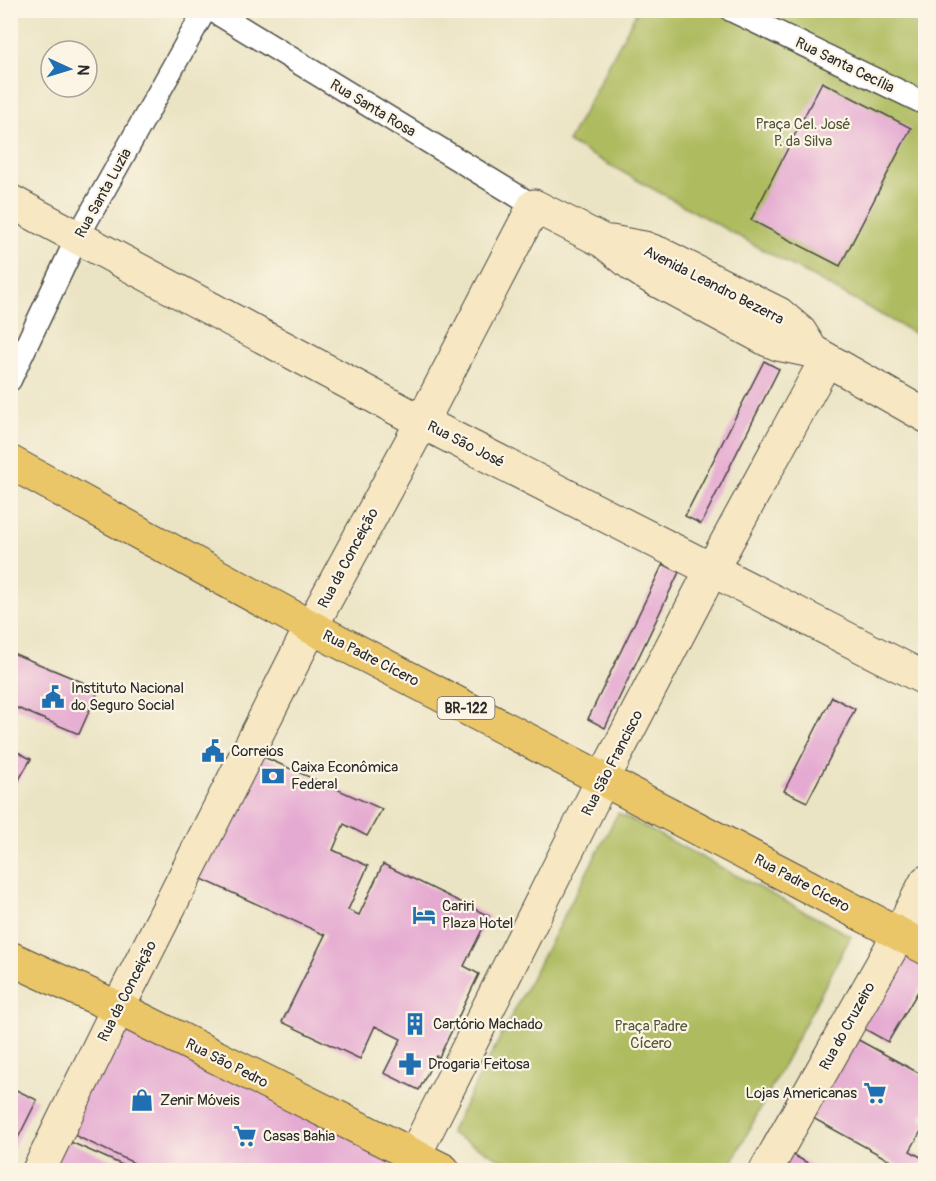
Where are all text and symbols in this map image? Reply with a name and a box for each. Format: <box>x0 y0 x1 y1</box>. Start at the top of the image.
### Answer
street label: Rua Santa Cecília <box>792 33 898 98</box>
north arrow <box>39 39 99 99</box>
text: N <box>73 64 93 76</box>
street label: Rua Santa Rosa <box>326 75 419 141</box>
park label: Praça Cel. José P. da Silva <box>756 115 851 151</box>
street label: Rua Santa Luzia <box>71 145 136 241</box>
street label: Avenida Leandro Bezerra <box>640 242 787 329</box>
street label: Rua São José <box>424 417 508 472</box>
street label: Rua da Conceição <box>314 505 383 612</box>
street label: Rua Padre Cícero <box>319 626 422 691</box>
place label: Instituto Nacional do Seguro Social <box>71 679 184 715</box>
public building icon: Instituto Nacional do Seguro Social <box>40 684 66 710</box>
road number: BR-122 <box>438 697 494 719</box>
street label: Rua São Francisco <box>578 707 647 819</box>
public building icon: Correios <box>200 738 226 764</box>
place label: Correios <box>231 742 284 761</box>
place label: Caixa Econômica Federal <box>291 758 398 794</box>
bank icon: Caixa Econômica Federal <box>260 763 286 789</box>
street label: Rua Padre Cícero <box>751 850 853 917</box>
place label: Cariri Plaza Hotel <box>442 897 513 933</box>
hotel icon: Cariri Plaza Hotel <box>411 902 437 928</box>
street label: Rua da Conceição <box>94 937 161 1045</box>
street label: Rua do Cruzeiro <box>815 979 879 1074</box>
building icon: Cartório Machado <box>402 1011 428 1037</box>
place label: Cartório Machado <box>433 1015 543 1034</box>
park label: Praça Padre Cícero <box>615 1017 688 1053</box>
street label: Rua São Pedro <box>182 1034 271 1092</box>
pharmacy icon: Drogaria Feitosa <box>397 1051 423 1077</box>
place label: Drogaria Feitosa <box>428 1055 530 1074</box>
supermarket icon: Lojas Americanas <box>862 1080 888 1106</box>
place label: Lojas Americanas <box>746 1084 857 1103</box>
shop icon: Zenir Móveis <box>129 1087 155 1113</box>
place label: Zenir Móveis <box>160 1091 240 1110</box>
supermarket icon: Casas Bahia <box>232 1123 258 1149</box>
place label: Casas Bahia <box>263 1127 335 1146</box>

